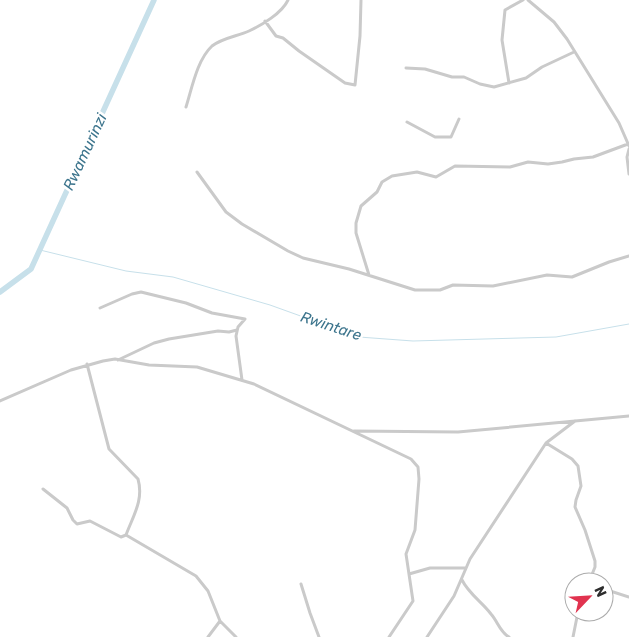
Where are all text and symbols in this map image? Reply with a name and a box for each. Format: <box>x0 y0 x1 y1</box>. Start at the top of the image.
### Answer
water label: Rwamurinzi <box>59 110 111 193</box>
water label: Rwintare <box>298 308 364 344</box>
north arrow <box>564 572 614 622</box>
text: N <box>590 584 610 600</box>

